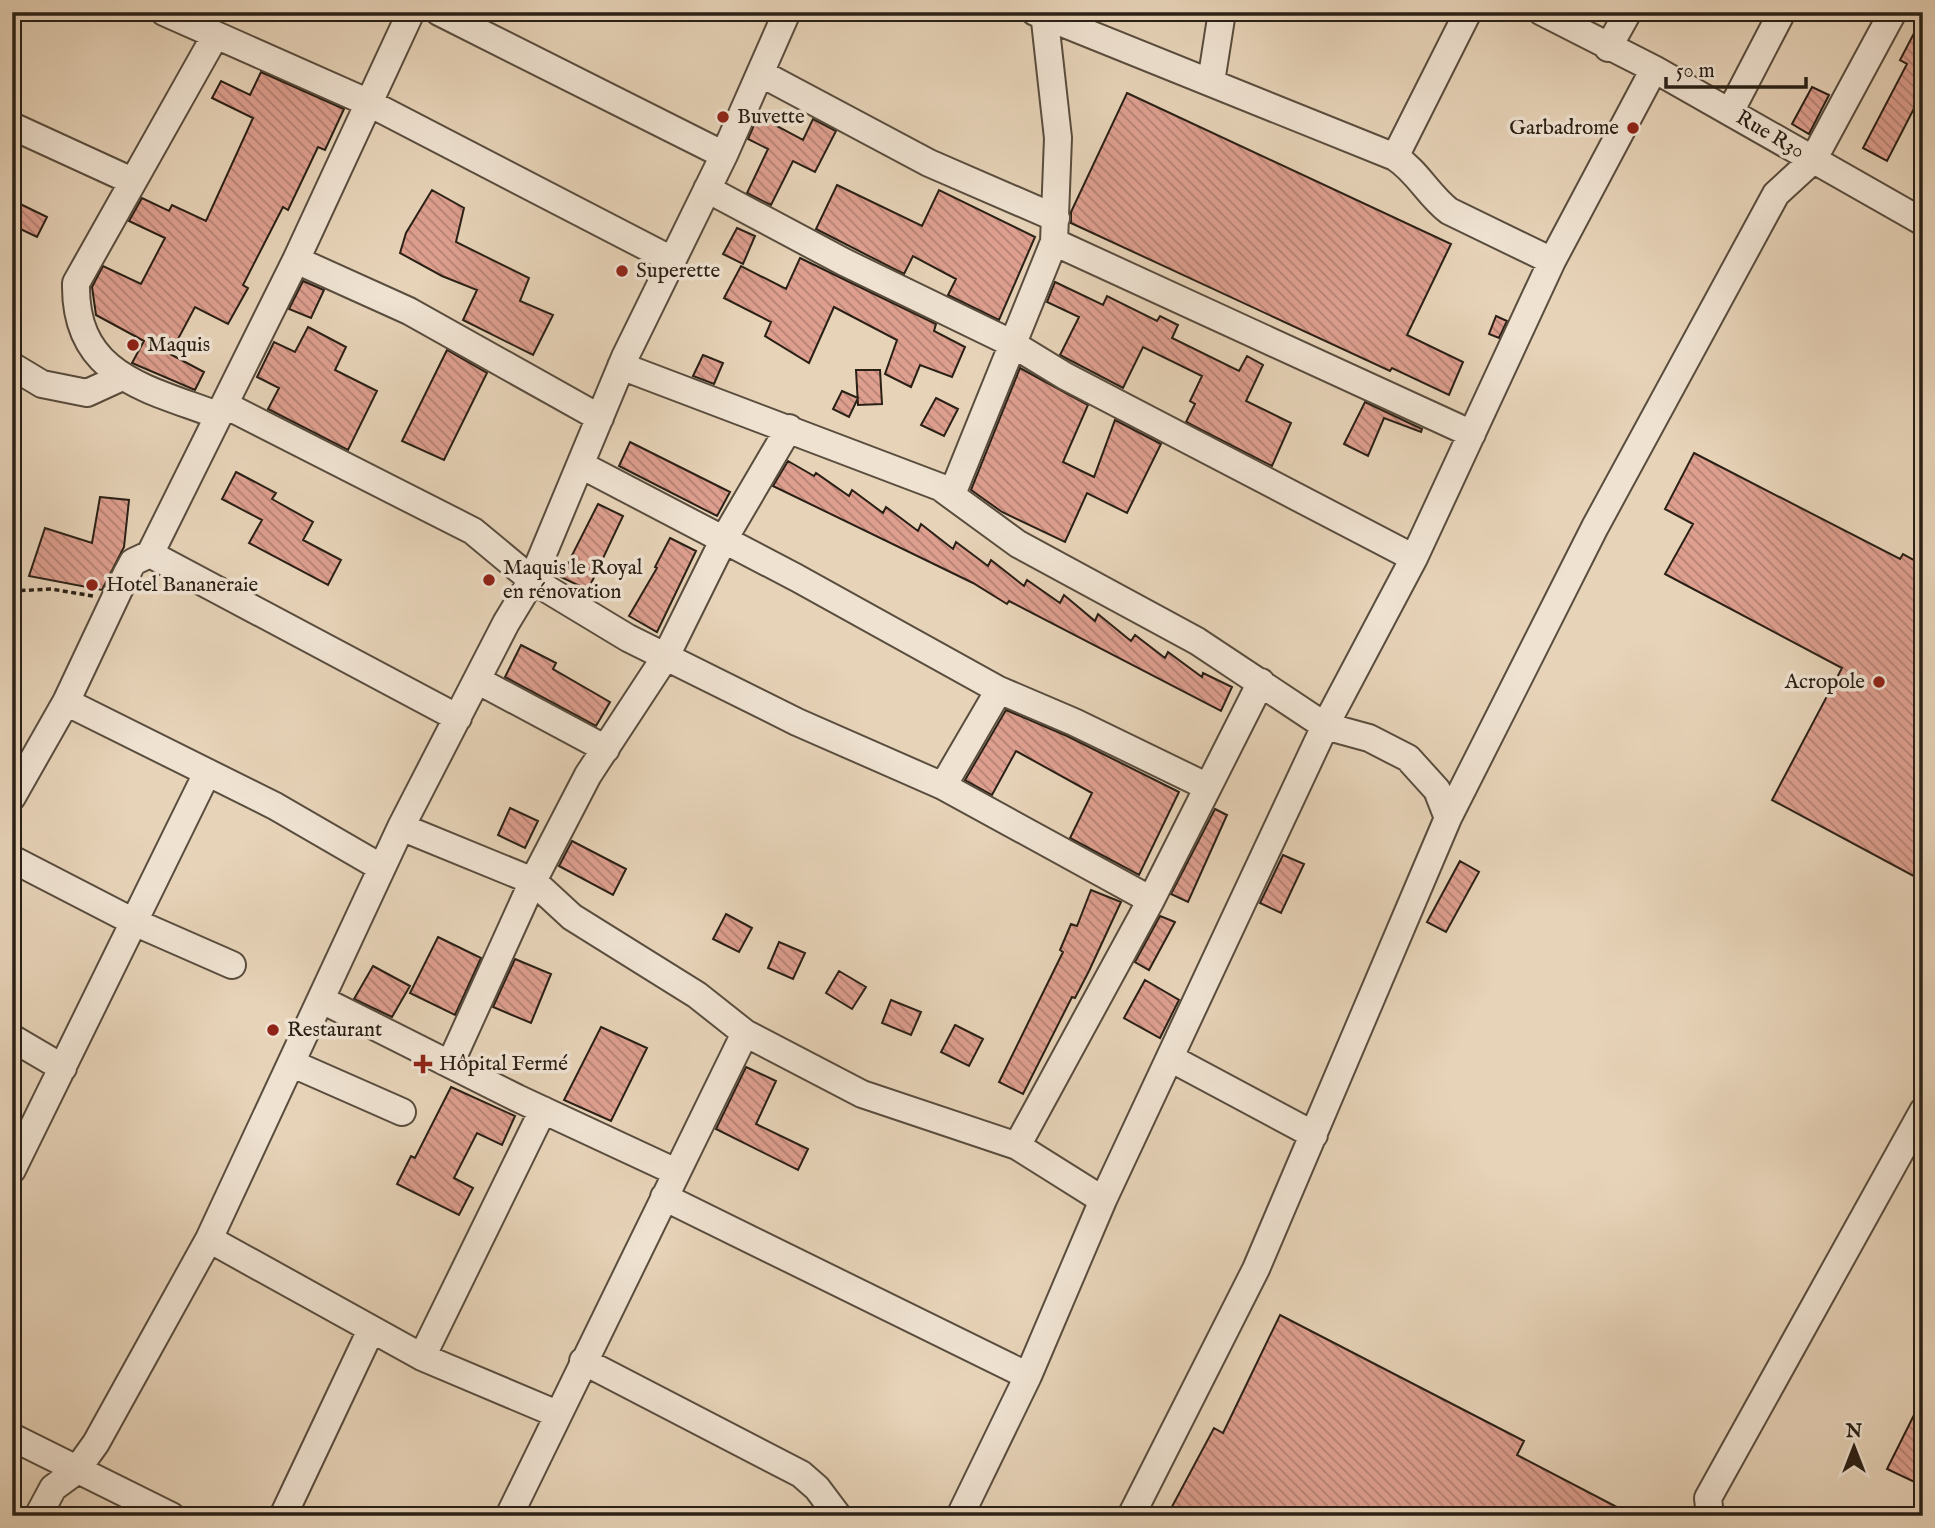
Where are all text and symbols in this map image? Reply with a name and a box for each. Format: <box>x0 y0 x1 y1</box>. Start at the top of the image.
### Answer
scale bar <box>1666 46 1806 90</box>
text: 50 m <box>1676 58 1715 85</box>
place label: Buvette <box>737 104 805 131</box>
street label: Rue R30 <box>1731 105 1809 165</box>
marker: Buvette <box>715 109 731 125</box>
place label: Garbadrome <box>1509 115 1619 142</box>
marker: Garbadrome <box>1625 120 1641 136</box>
place label: Superette <box>636 258 720 285</box>
marker: Superette <box>614 263 630 279</box>
place label: Maquis <box>147 332 210 359</box>
marker: Maquis <box>125 337 141 353</box>
place label: Maquis le Royal en rénovation <box>503 555 643 606</box>
place label: Hotel Bananeraie <box>106 572 259 599</box>
marker: Maquis le Royal en rénovation <box>481 572 497 588</box>
marker: Hotel Bananeraie <box>84 577 100 593</box>
place label: Acropole <box>1784 669 1865 696</box>
marker: Acropole <box>1871 674 1887 690</box>
place label: Restaurant <box>287 1017 382 1044</box>
marker: Restaurant <box>265 1022 281 1038</box>
place label: Hôpital Fermé <box>439 1051 568 1078</box>
marker: Hôpital Fermé <box>413 1054 433 1074</box>
north arrow <box>1820 1412 1890 1482</box>
text: N <box>1845 1420 1863 1444</box>

